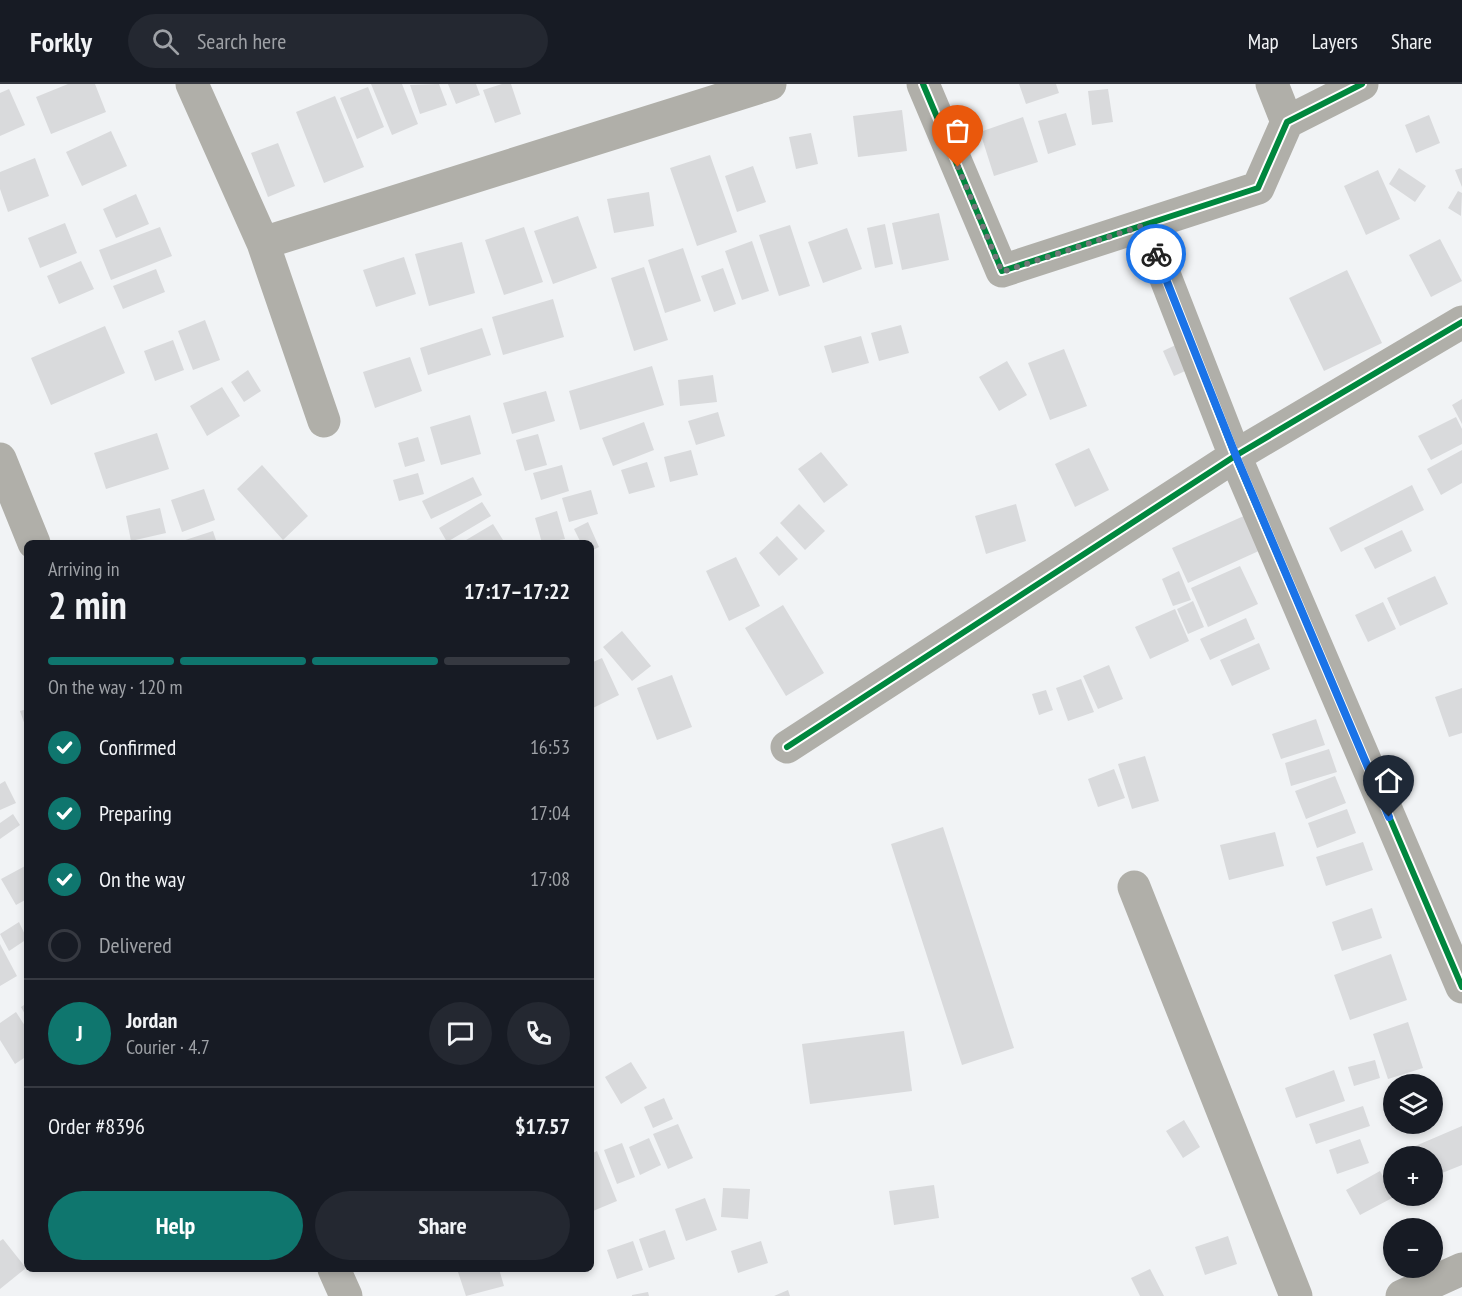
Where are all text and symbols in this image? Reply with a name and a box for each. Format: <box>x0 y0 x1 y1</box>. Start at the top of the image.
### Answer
search box <box>128 14 548 68</box>
text: Forkly <box>30 23 92 60</box>
icon: search <box>149 25 182 58</box>
text: Search here <box>197 27 286 55</box>
text: Map <box>1248 28 1279 55</box>
text: Layers <box>1312 28 1358 55</box>
text: Share <box>1391 28 1432 55</box>
pin <box>932 105 983 167</box>
icon: bag <box>941 114 974 147</box>
courier <box>1126 224 1186 284</box>
icon: bike <box>1140 238 1173 271</box>
text: Arriving in <box>48 556 120 582</box>
text: 17:17–17:22 <box>464 577 570 605</box>
text: 2 min <box>48 579 127 630</box>
text: On the way · 120 m <box>48 674 183 700</box>
icon: check <box>48 731 81 764</box>
text: Confirmed <box>99 733 176 761</box>
text: 16:53 <box>530 734 570 760</box>
pin <box>1363 755 1414 817</box>
icon: home <box>1372 764 1405 797</box>
icon: check <box>48 797 81 830</box>
text: Preparing <box>99 799 172 827</box>
text: 17:04 <box>530 800 570 826</box>
icon: check <box>48 863 81 896</box>
text: On the way <box>99 865 185 893</box>
text: 17:08 <box>530 866 570 892</box>
text: Delivered <box>99 931 172 959</box>
button: chat <box>429 1002 492 1065</box>
button: phone <box>507 1002 570 1065</box>
text: Jordan <box>126 1006 177 1034</box>
text: J <box>76 1019 83 1047</box>
text: Courier · 4.7 <box>126 1034 210 1060</box>
map controls <box>1383 1074 1443 1278</box>
button: layers <box>1383 1074 1443 1134</box>
text: Order #8396 <box>48 1112 145 1140</box>
text: $17.57 <box>515 1112 570 1140</box>
button: + <box>1383 1146 1443 1206</box>
button: Help <box>48 1191 303 1260</box>
button: Share <box>315 1191 570 1260</box>
button: − <box>1383 1218 1443 1278</box>

